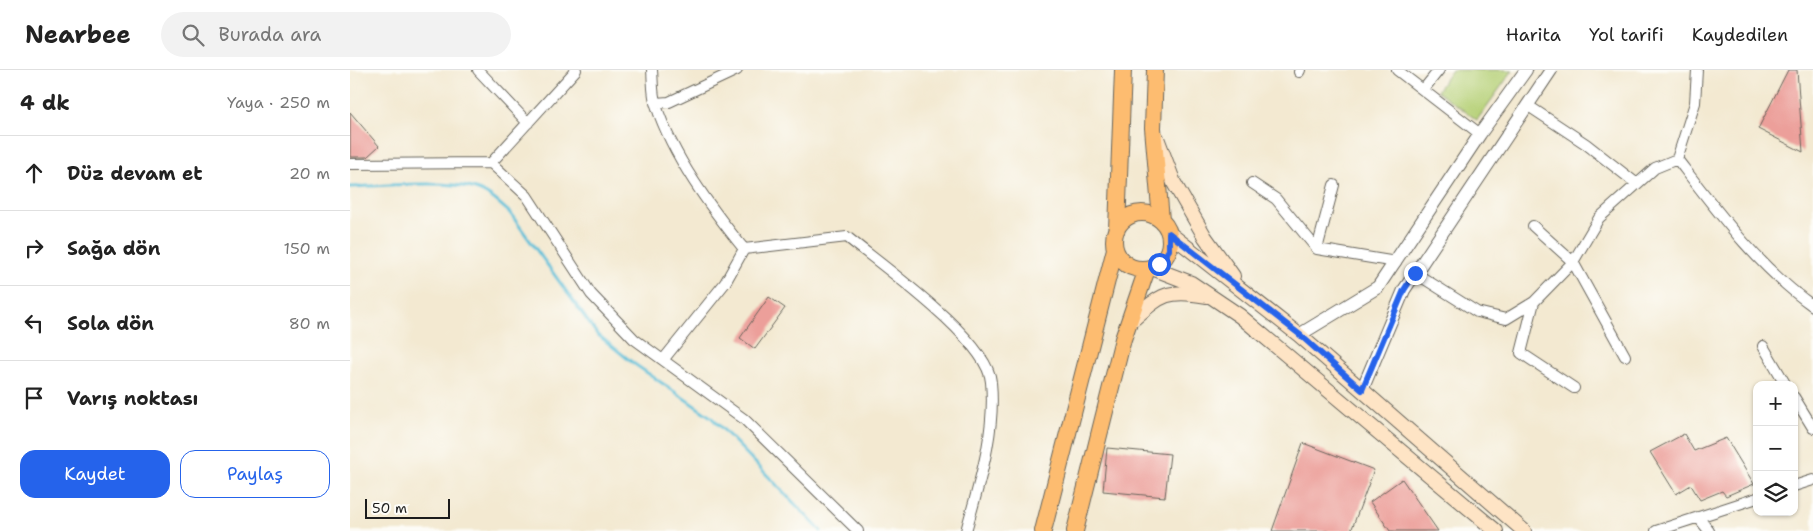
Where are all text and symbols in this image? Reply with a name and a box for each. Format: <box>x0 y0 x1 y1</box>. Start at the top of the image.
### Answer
search box <box>161 12 511 57</box>
text: Nearbee <box>25 19 131 51</box>
icon: search <box>179 21 207 49</box>
text: Burada ara <box>219 22 321 47</box>
text: Harita <box>1506 23 1561 47</box>
text: Yol tarifi <box>1589 23 1664 47</box>
text: Kaydedilen <box>1692 23 1788 47</box>
text: 4 dk <box>20 89 70 117</box>
text: Yaya · 250 m <box>227 92 330 113</box>
icon: ahead <box>20 159 48 187</box>
text: Düz devam et <box>67 161 203 186</box>
text: 20 m <box>289 163 330 184</box>
icon: right <box>20 234 48 262</box>
text: Sağa dön <box>67 236 160 261</box>
text: 150 m <box>283 238 330 259</box>
route start <box>1148 253 1171 276</box>
route end <box>1404 262 1427 285</box>
icon: left <box>20 309 48 337</box>
text: Sola dön <box>67 311 154 336</box>
text: 80 m <box>289 313 330 334</box>
map controls <box>1753 381 1798 516</box>
button: + <box>1753 381 1798 426</box>
icon: arrive <box>20 384 48 412</box>
text: Varış noktası <box>67 386 198 411</box>
button: − <box>1753 426 1798 471</box>
button: Kaydet <box>20 450 170 498</box>
button: Paylaş <box>180 450 330 498</box>
button: layers <box>1753 471 1798 516</box>
scale bar <box>365 496 450 519</box>
text: 50 m <box>372 499 407 517</box>

